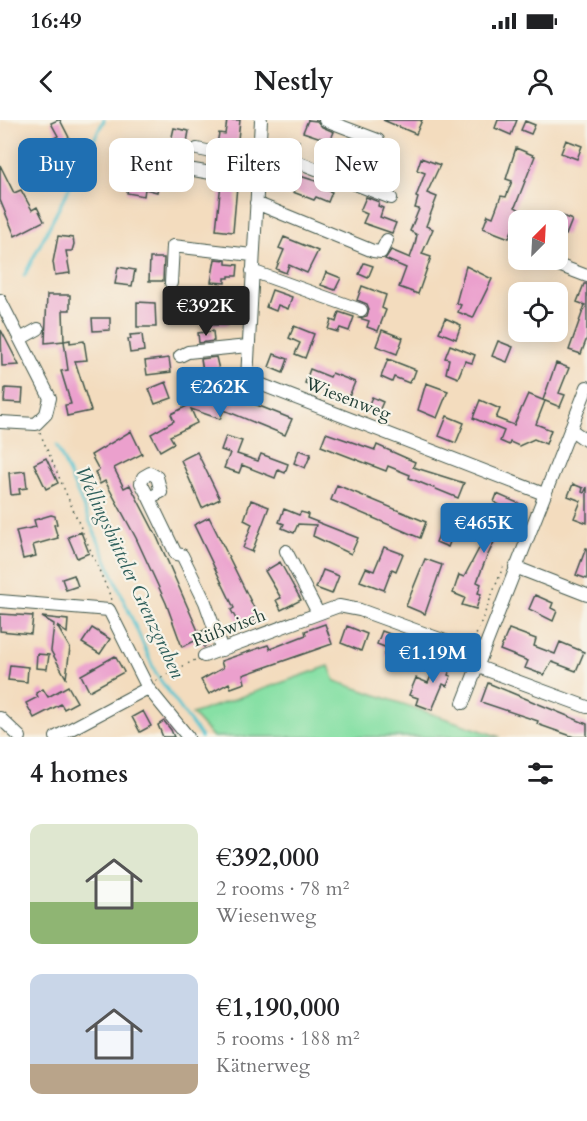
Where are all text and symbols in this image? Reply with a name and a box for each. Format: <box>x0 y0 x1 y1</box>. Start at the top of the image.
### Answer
text: 16:49 <box>30 6 81 36</box>
text: Nestly <box>254 63 333 100</box>
icon: back <box>30 65 63 98</box>
icon: person <box>524 65 557 98</box>
chip: Buy <box>18 138 97 192</box>
chip: Rent <box>109 138 194 192</box>
chip: Filters <box>206 138 302 192</box>
chip: New <box>314 138 400 192</box>
north arrow <box>508 210 568 270</box>
map controls <box>508 210 568 342</box>
button: locate <box>508 282 568 342</box>
pin: €392K <box>164 286 248 337</box>
text: €392K <box>177 292 235 319</box>
pin: €262K <box>178 367 262 418</box>
street label: Wiesenweg <box>300 371 395 427</box>
text: €262K <box>191 373 249 400</box>
water label: Wellingsbütteler Grenzgraben <box>69 462 191 683</box>
pin: €465K <box>442 503 526 554</box>
text: €465K <box>455 509 513 536</box>
street label: Rüßwisch <box>189 603 269 653</box>
pin: €1.19M <box>384 633 482 684</box>
text: €1.19M <box>399 639 467 666</box>
text: 4 homes <box>30 756 128 791</box>
icon: filters <box>524 757 557 790</box>
text: €392,000 <box>216 840 319 875</box>
icon: home <box>78 848 150 920</box>
text: 2 rooms · 78 m² <box>216 875 349 902</box>
text: Wiesenweg <box>216 902 316 929</box>
text: €1,190,000 <box>216 990 340 1025</box>
icon: home <box>78 998 150 1070</box>
text: 5 rooms · 188 m² <box>216 1025 360 1052</box>
text: Kätnerweg <box>216 1052 310 1079</box>

